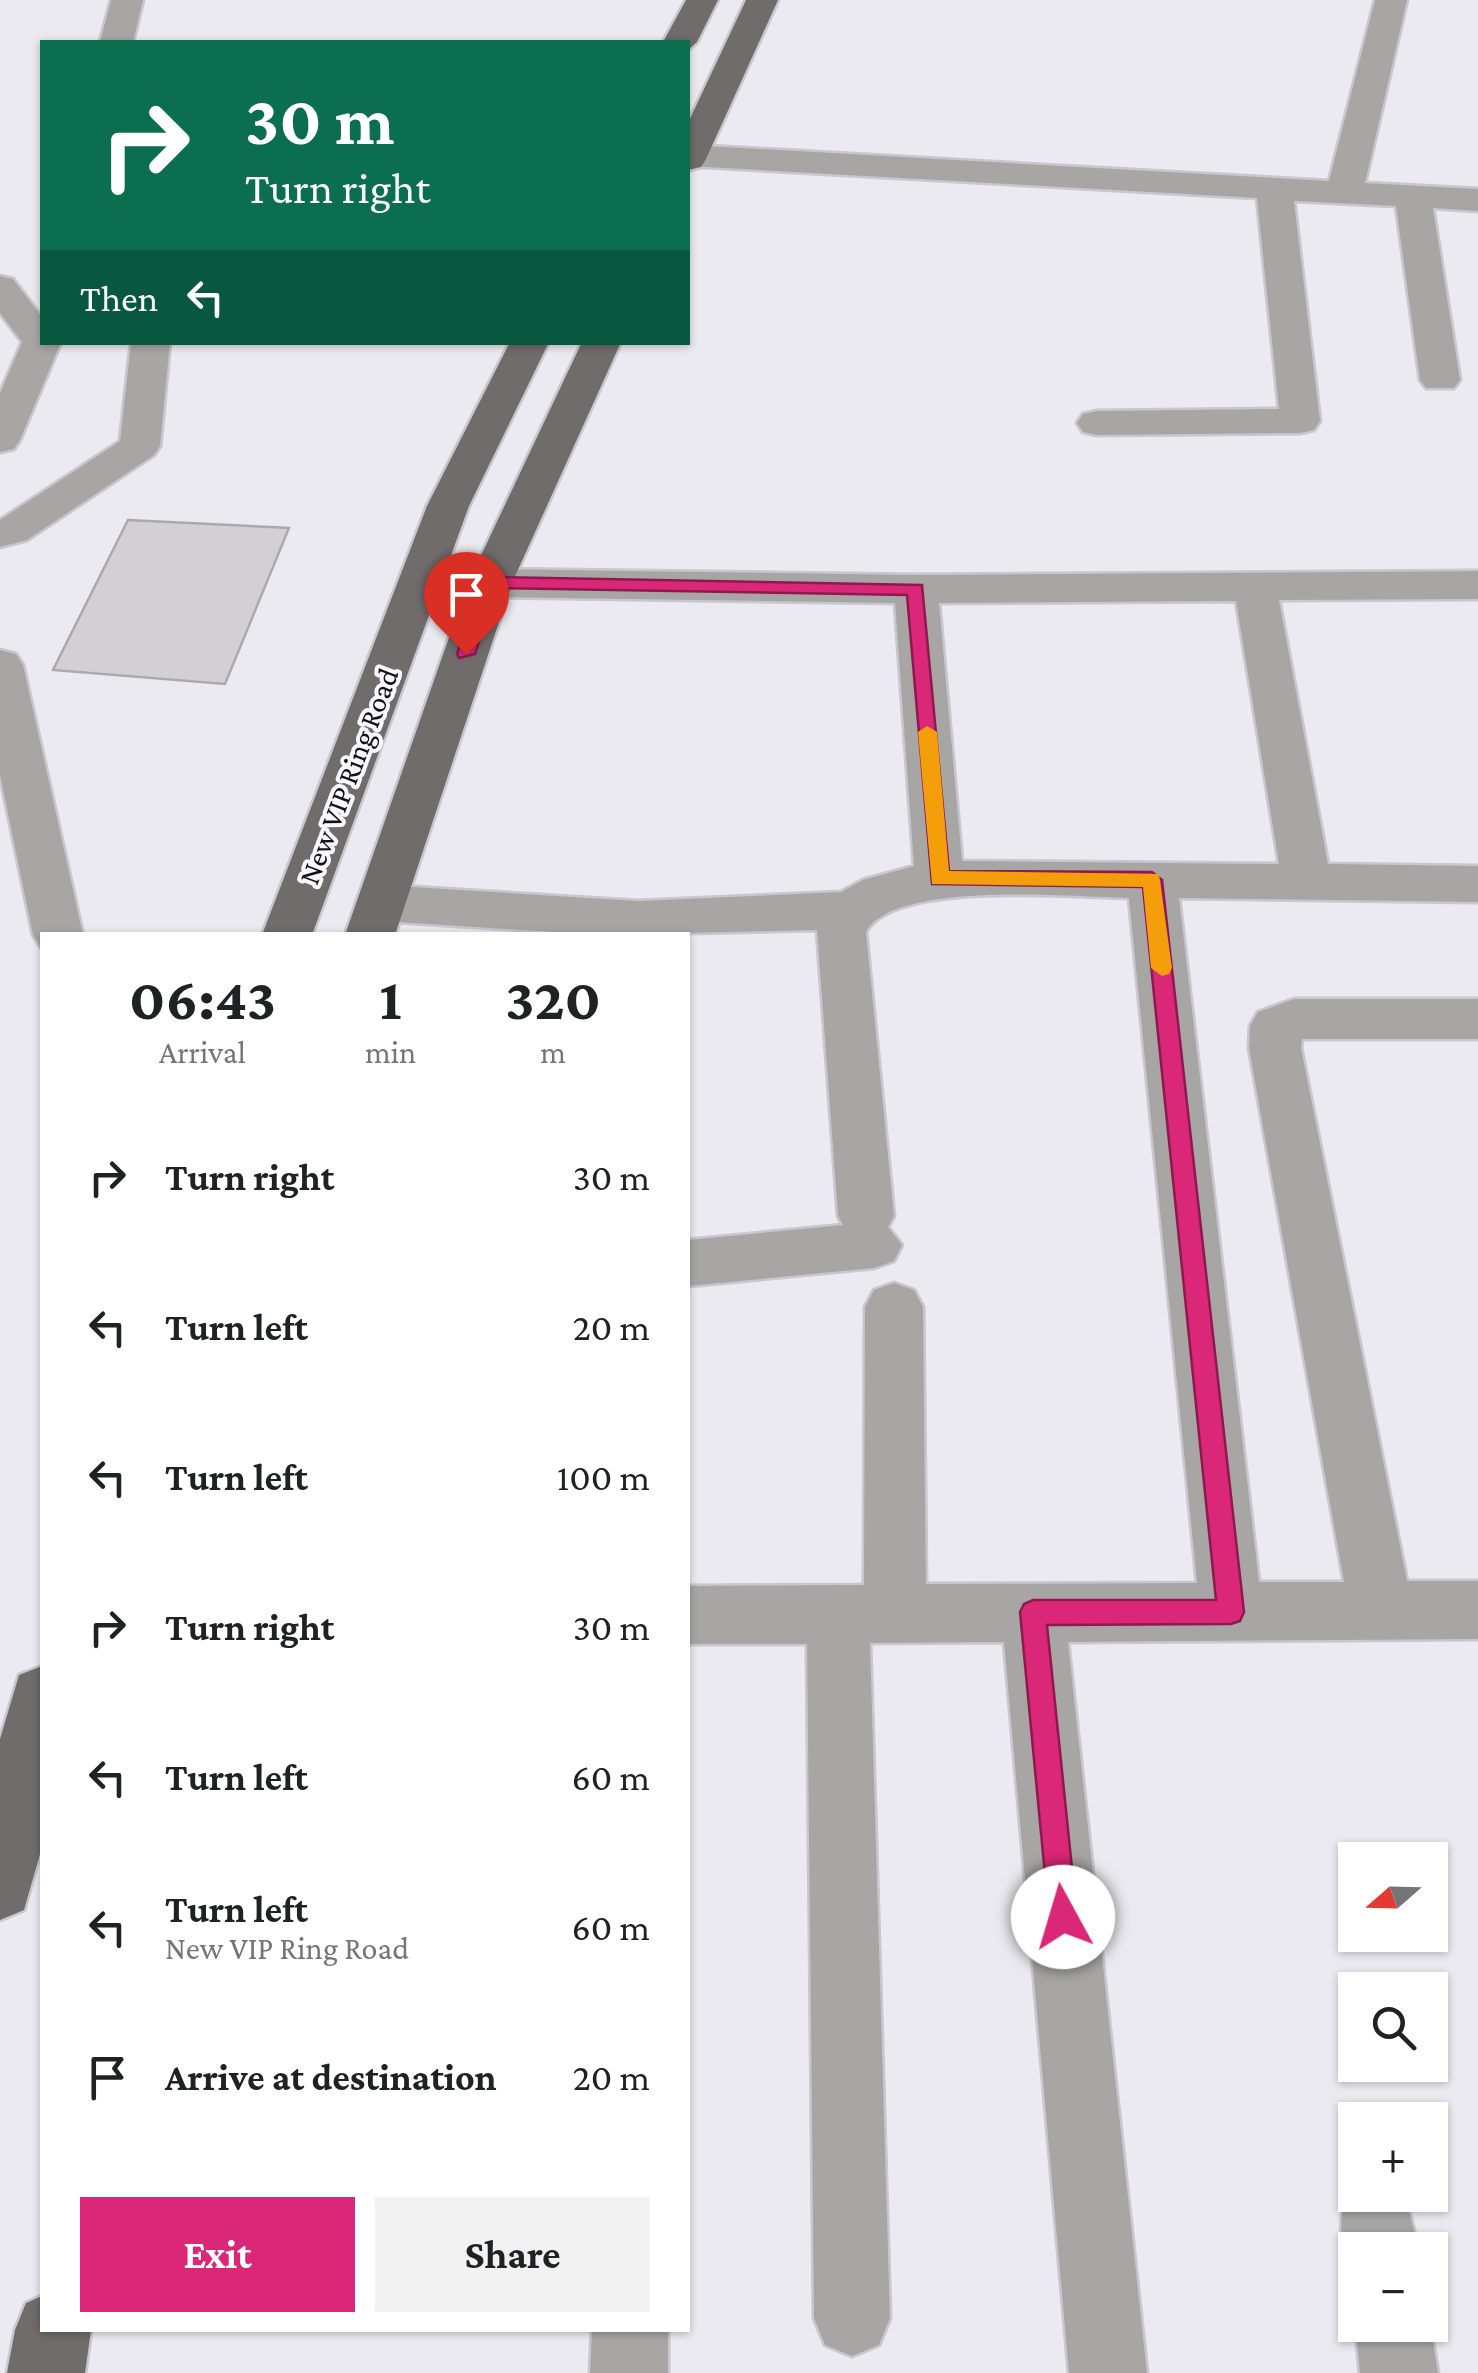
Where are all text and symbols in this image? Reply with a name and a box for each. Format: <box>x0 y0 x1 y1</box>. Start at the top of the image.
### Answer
icon: right <box>80 80 210 210</box>
text: 30 m <box>245 81 394 159</box>
text: Turn right <box>245 163 430 213</box>
icon: left <box>178 270 233 325</box>
text: Then <box>80 277 158 319</box>
pin <box>424 552 509 655</box>
icon: arrive <box>439 567 494 622</box>
street label: New VIP Ring Road <box>292 663 405 889</box>
text: 06:43 <box>129 965 276 1032</box>
text: 1 <box>379 965 402 1032</box>
text: 320 <box>505 965 601 1032</box>
text: Arrival <box>159 1034 246 1070</box>
text: min <box>365 1034 416 1070</box>
text: m <box>540 1034 566 1070</box>
icon: right <box>80 1150 135 1205</box>
text: Turn right <box>165 1156 334 1198</box>
text: 30 m <box>573 1156 650 1198</box>
icon: left <box>80 1300 135 1355</box>
text: Turn left <box>165 1306 308 1348</box>
text: 20 m <box>573 1306 650 1348</box>
icon: left <box>80 1450 135 1505</box>
text: Turn left <box>165 1456 308 1498</box>
text: 100 m <box>557 1456 650 1498</box>
icon: right <box>80 1600 135 1655</box>
text: Turn right <box>165 1606 334 1648</box>
text: 30 m <box>573 1606 650 1648</box>
icon: left <box>80 1750 135 1805</box>
text: Turn left <box>165 1756 308 1798</box>
text: 60 m <box>572 1756 650 1798</box>
north arrow <box>1338 1842 1448 1952</box>
map controls <box>1338 1842 1448 2342</box>
position arrow <box>1011 1865 1115 1969</box>
text: Turn left <box>165 1888 308 1930</box>
icon: left <box>80 1900 135 1955</box>
text: 60 m <box>572 1906 650 1948</box>
text: New VIP Ring Road <box>165 1930 409 1966</box>
button: search <box>1338 1972 1448 2082</box>
icon: arrive <box>80 2050 135 2105</box>
text: Arrive at destination <box>165 2056 497 2098</box>
text: 20 m <box>573 2056 650 2098</box>
button: + <box>1338 2102 1448 2212</box>
button: Exit <box>80 2197 355 2312</box>
button: Share <box>375 2197 650 2312</box>
button: − <box>1338 2232 1448 2342</box>

